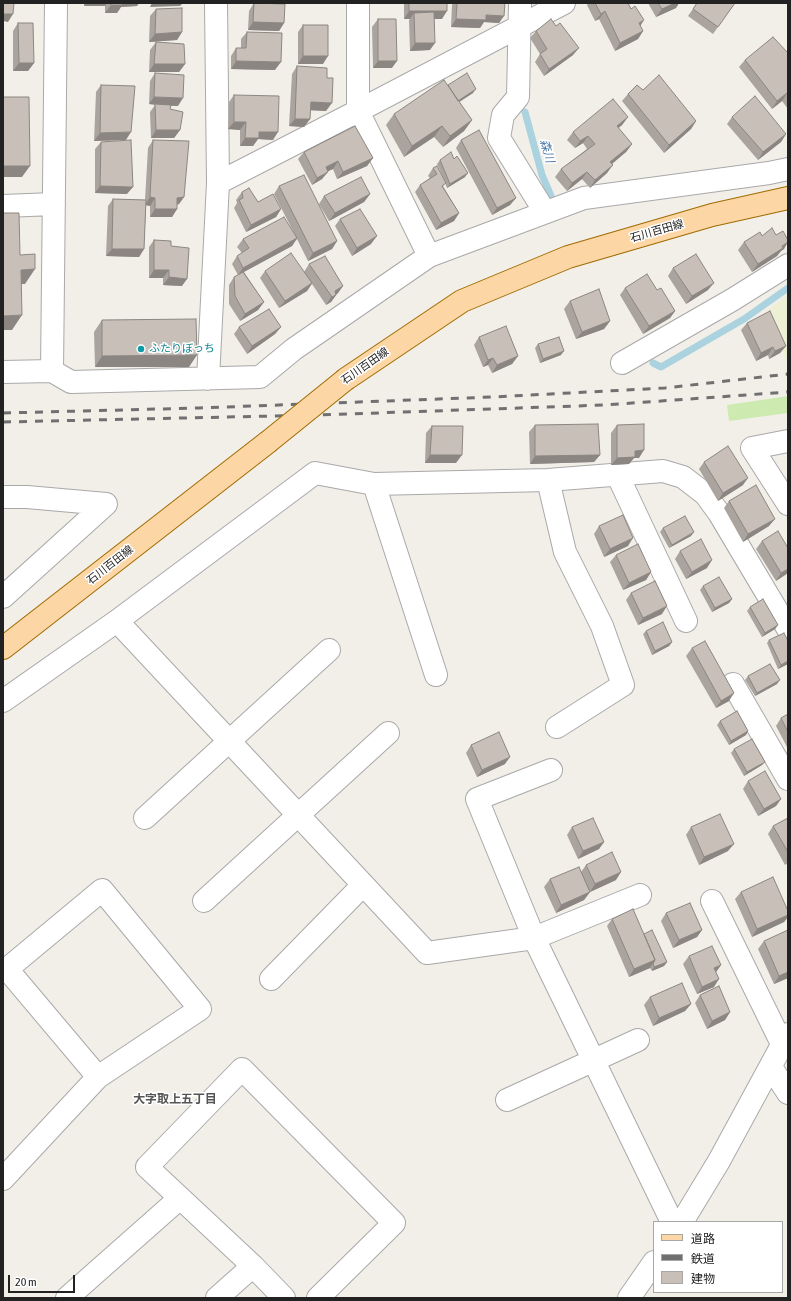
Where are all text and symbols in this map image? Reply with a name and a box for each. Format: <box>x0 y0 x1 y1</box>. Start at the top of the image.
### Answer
water label: 森川 <box>537 137 557 165</box>
street label: 石川百田線 <box>629 217 685 245</box>
place label: ふたりぼっち <box>149 342 215 356</box>
marker: ふたりぼっち <box>136 344 146 354</box>
street label: 石川百田線 <box>339 345 391 387</box>
street label: 石川百田線 <box>84 543 136 587</box>
district label: 大字取上五丁目 <box>133 1092 217 1106</box>
legend <box>653 1221 783 1293</box>
text: 道路 <box>691 1232 715 1246</box>
text: 鉄道 <box>691 1252 715 1266</box>
scale bar <box>10 1267 77 1293</box>
text: 建物 <box>691 1272 715 1286</box>
text: 20 m <box>15 1275 37 1289</box>

